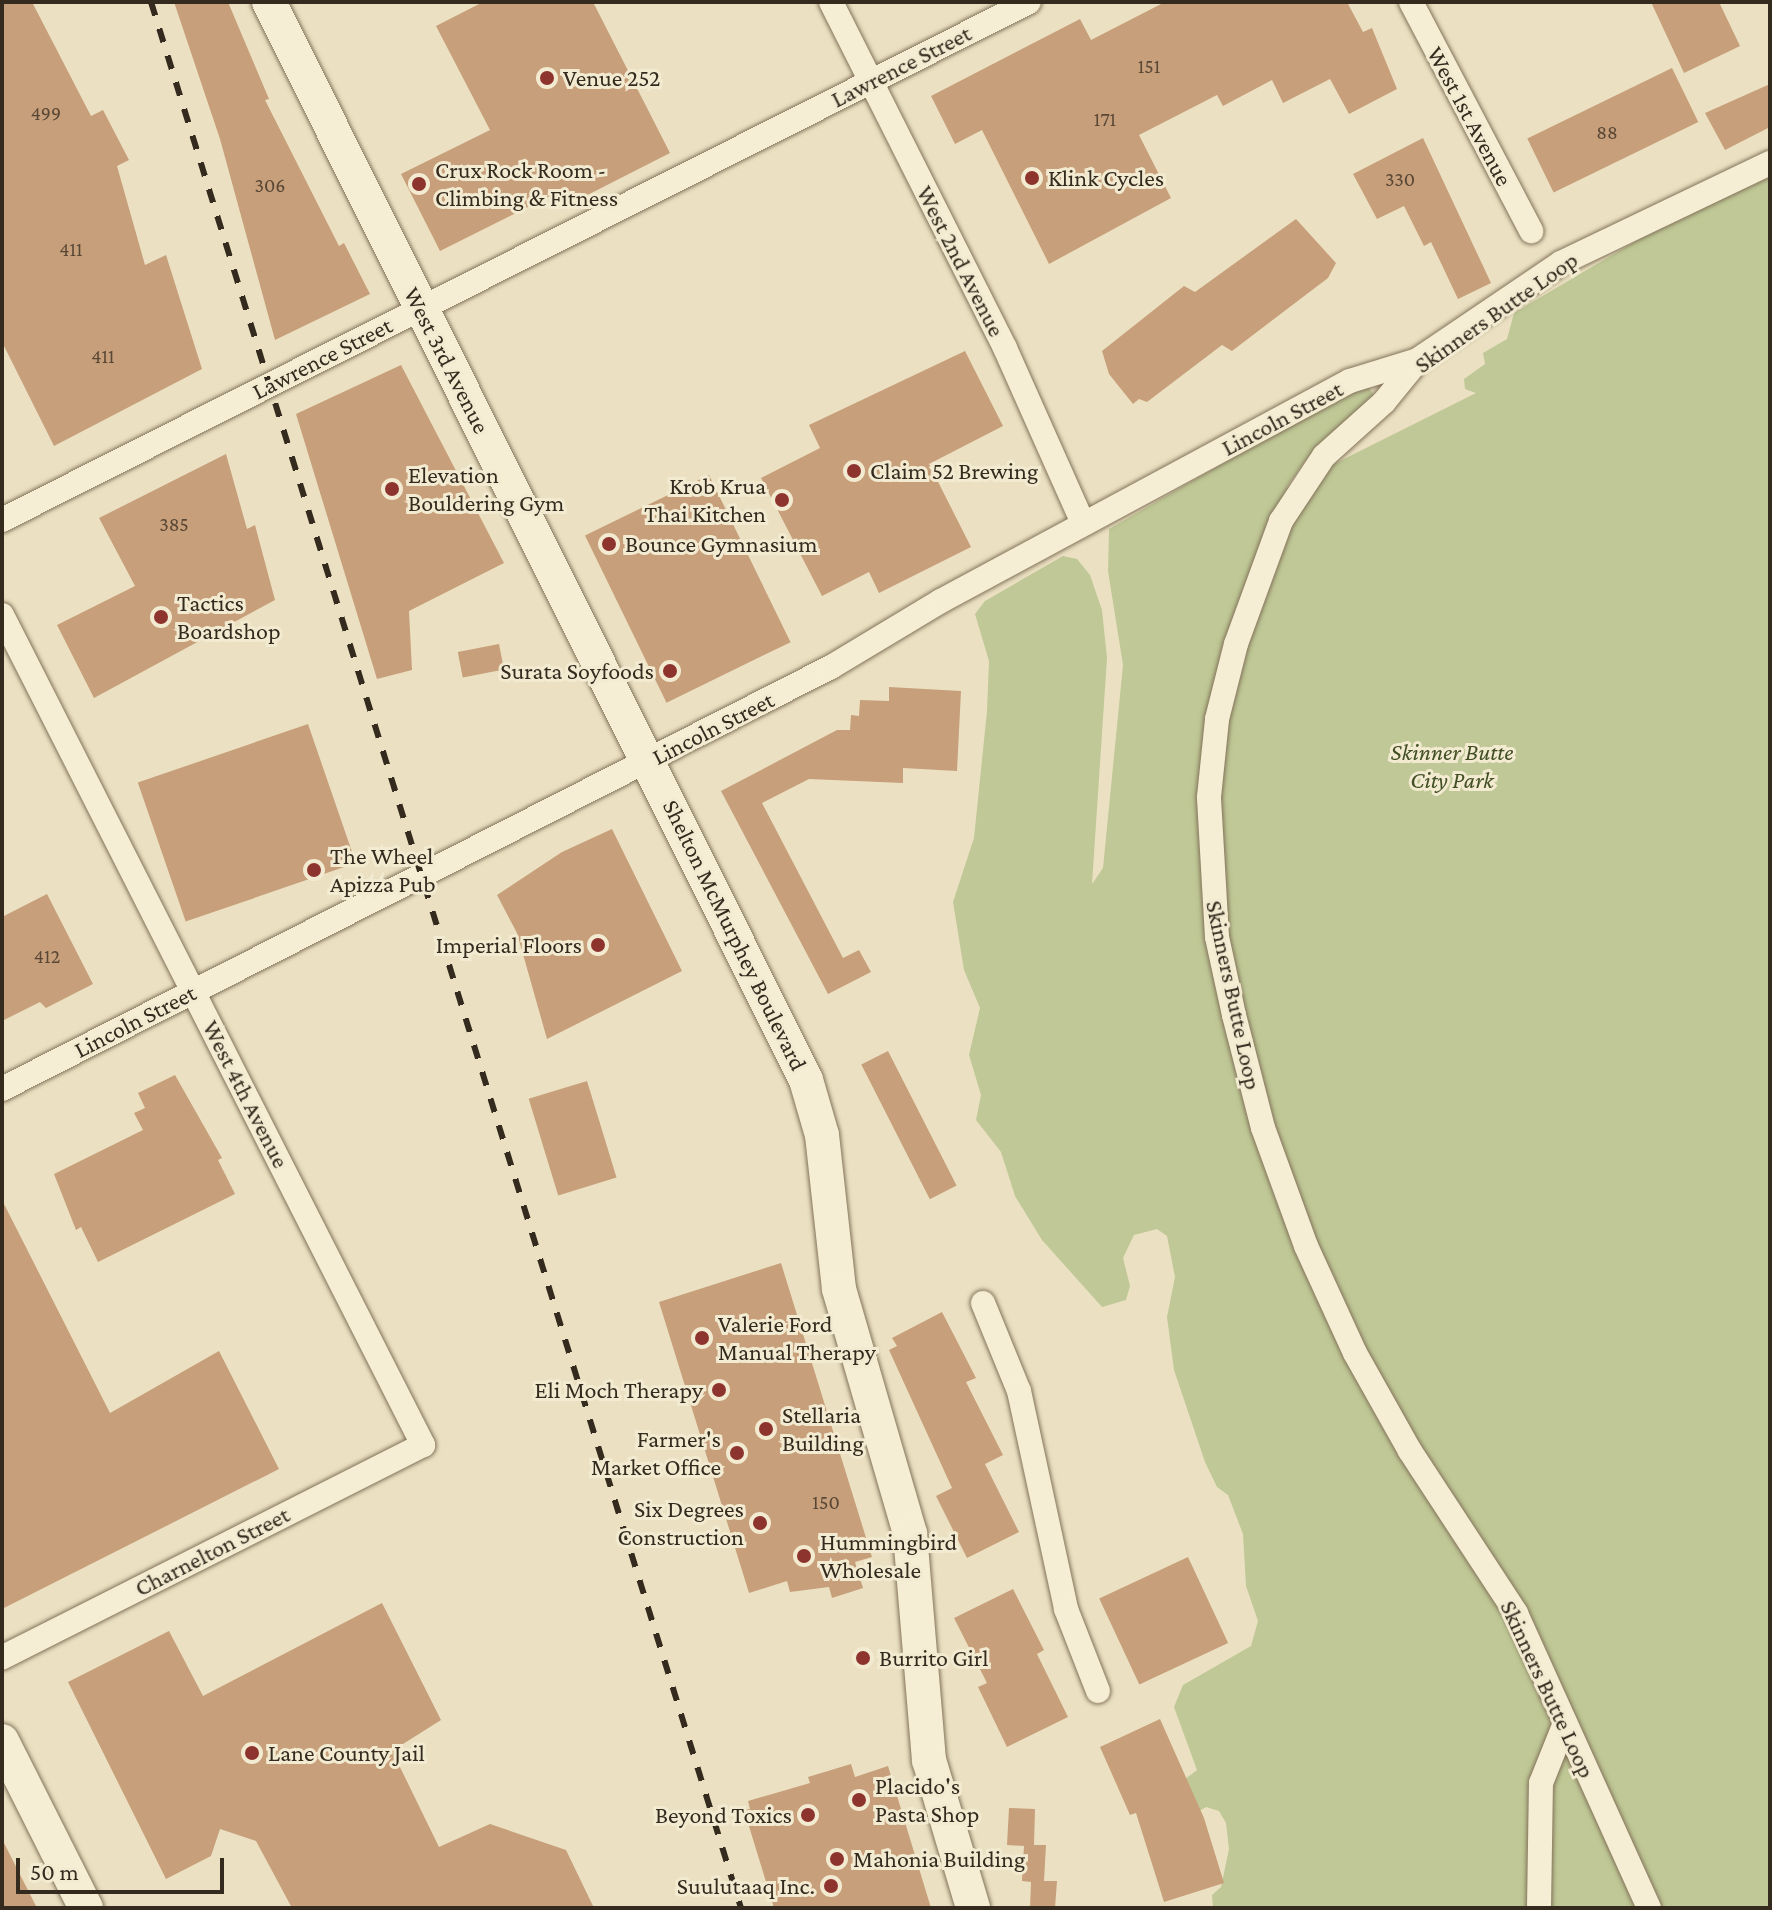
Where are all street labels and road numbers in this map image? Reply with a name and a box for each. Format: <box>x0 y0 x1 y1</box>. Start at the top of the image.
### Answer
street label: Lawrence Street <box>826 18 976 114</box>
street label: West 1st Avenue <box>1421 41 1519 191</box>
street label: West 2nd Avenue <box>911 181 1011 341</box>
street label: Skinners Butte Loop <box>1409 245 1583 379</box>
street label: West 3rd Avenue <box>398 282 496 438</box>
street label: Lawrence Street <box>247 310 397 406</box>
street label: Lincoln Street <box>1217 374 1347 462</box>
street label: Lincoln Street <box>647 685 779 771</box>
street label: Shelton McMurphey Boulevard <box>657 795 813 1075</box>
street label: Skinners Butte Loop <box>1200 898 1268 1092</box>
street label: Lincoln Street <box>69 978 201 1064</box>
street label: West 4th Avenue <box>196 1015 296 1173</box>
street label: Charnelton Street <box>130 1500 294 1602</box>
street label: Skinners Butte Loop <box>1494 1596 1602 1782</box>

